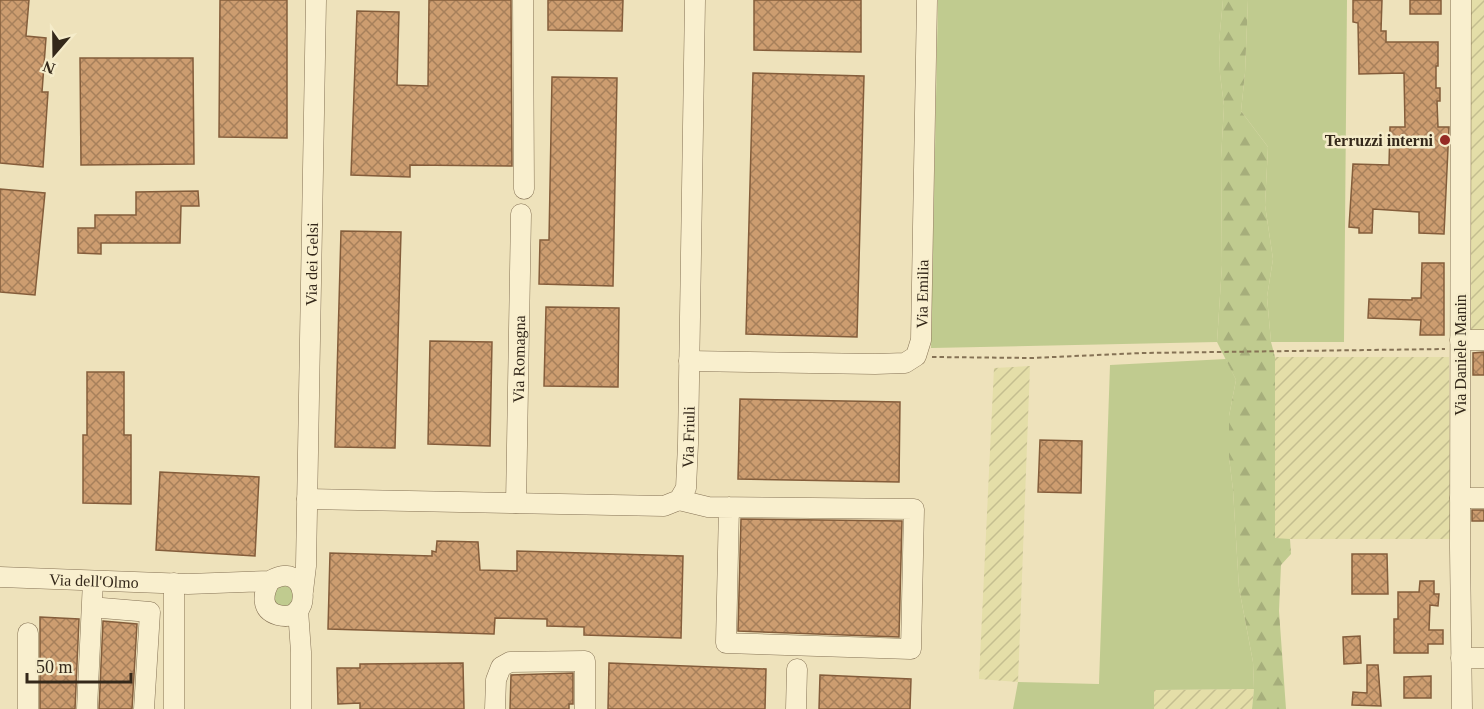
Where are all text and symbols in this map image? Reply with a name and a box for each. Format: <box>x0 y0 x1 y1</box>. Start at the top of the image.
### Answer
north arrow <box>24 24 84 84</box>
text: N <box>40 58 57 78</box>
place label: Terruzzi interni <box>1325 132 1434 149</box>
marker: Terruzzi interni <box>1438 133 1452 147</box>
street label: Via dei Gelsi <box>303 222 321 306</box>
street label: Via Emilia <box>913 259 931 328</box>
street label: Via Daniele Manin <box>1452 294 1469 416</box>
street label: Via Romagna <box>510 315 529 403</box>
street label: Via Friuli <box>679 406 698 468</box>
street label: Via dell'Olmo <box>49 571 139 591</box>
scale bar <box>27 646 130 684</box>
text: 50 m <box>36 657 73 677</box>

